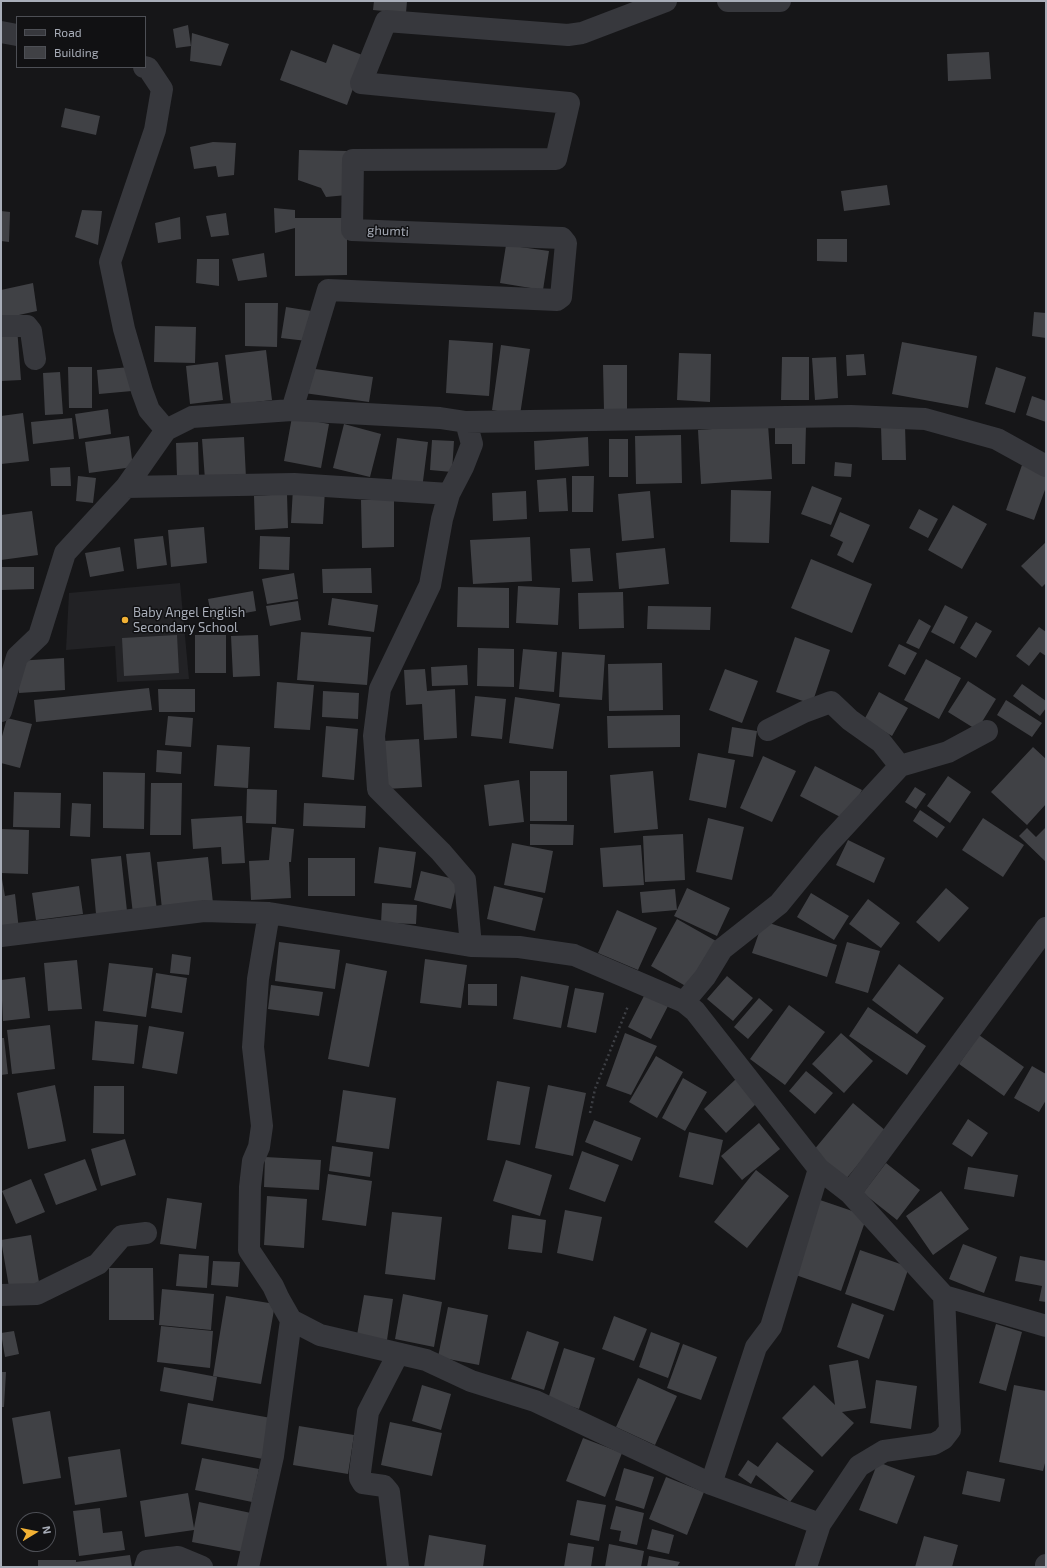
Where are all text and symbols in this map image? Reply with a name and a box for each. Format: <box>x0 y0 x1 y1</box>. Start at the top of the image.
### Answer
legend <box>16 16 146 68</box>
text: Road <box>54 25 82 39</box>
text: Building <box>54 45 98 59</box>
street label: ghumti <box>367 222 409 240</box>
place label: Baby Angel English Secondary School <box>133 605 245 636</box>
marker: Baby Angel English Secondary School <box>120 615 130 625</box>
north arrow <box>16 1512 56 1552</box>
text: N <box>40 1525 54 1535</box>

